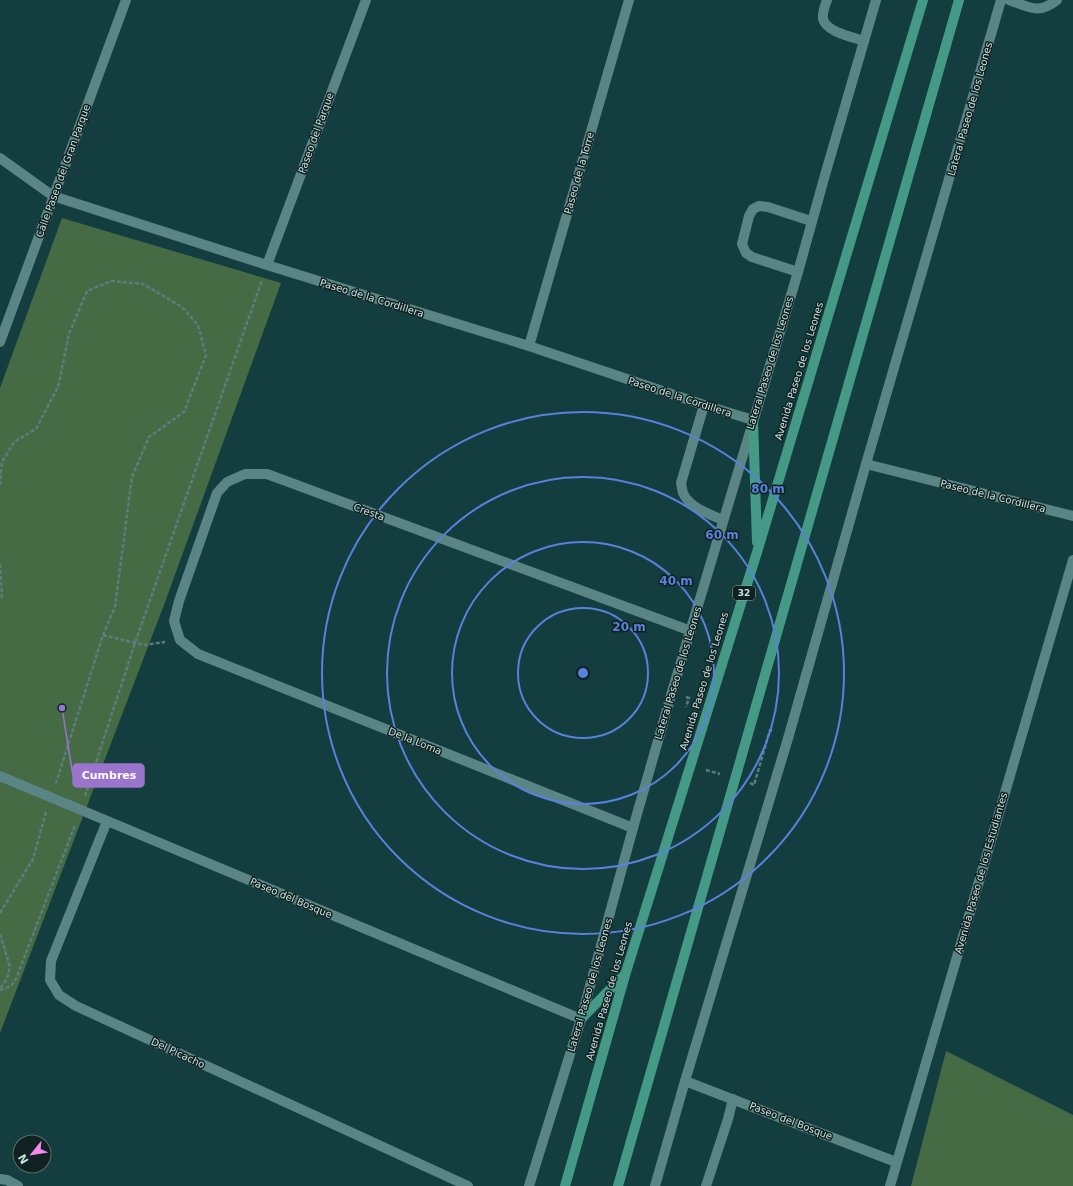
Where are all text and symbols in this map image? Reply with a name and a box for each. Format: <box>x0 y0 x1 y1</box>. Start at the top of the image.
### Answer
street label: Lateral Paseo de los Leones <box>946 41 994 177</box>
street label: Paseo del Parque <box>296 91 336 175</box>
street label: Calle Paseo del Gran Parque <box>34 103 92 239</box>
street label: Paseo de la Torre <box>562 131 596 215</box>
street label: Paseo de la Cordillera <box>319 277 425 319</box>
street label: Lateral Paseo de los Leones <box>744 295 796 431</box>
street label: Avenida Paseo de los Leones <box>773 301 825 441</box>
street label: Paseo de la Cordillera <box>627 375 733 419</box>
street label: Paseo de la Cordillera <box>939 478 1047 514</box>
text: 80 m <box>751 482 785 496</box>
street label: Cresta <box>352 501 386 523</box>
text: 60 m <box>705 528 739 542</box>
text: 40 m <box>659 574 693 588</box>
road number: 32 <box>733 586 755 600</box>
street label: Lateral Paseo de los Leones <box>652 605 704 741</box>
street label: Avenida Paseo de los Leones <box>678 611 730 751</box>
text: 20 m <box>612 620 646 634</box>
centre of rings <box>576 666 590 680</box>
street label: De la Loma <box>387 725 443 757</box>
callout: Cumbres <box>73 764 144 787</box>
text: Cumbres <box>82 769 137 782</box>
street label: Avenida Paseo de los Estudiantes <box>953 791 1009 955</box>
street label: Paseo del Bosque <box>248 876 334 920</box>
street label: Lateral Paseo de los Leones <box>566 917 614 1053</box>
street label: Avenida Paseo de los Leones <box>584 920 634 1062</box>
street label: Del Picacho <box>149 1036 207 1070</box>
street label: Paseo del Bosque <box>748 1100 834 1142</box>
north arrow <box>12 1134 52 1174</box>
text: N <box>16 1152 32 1166</box>

